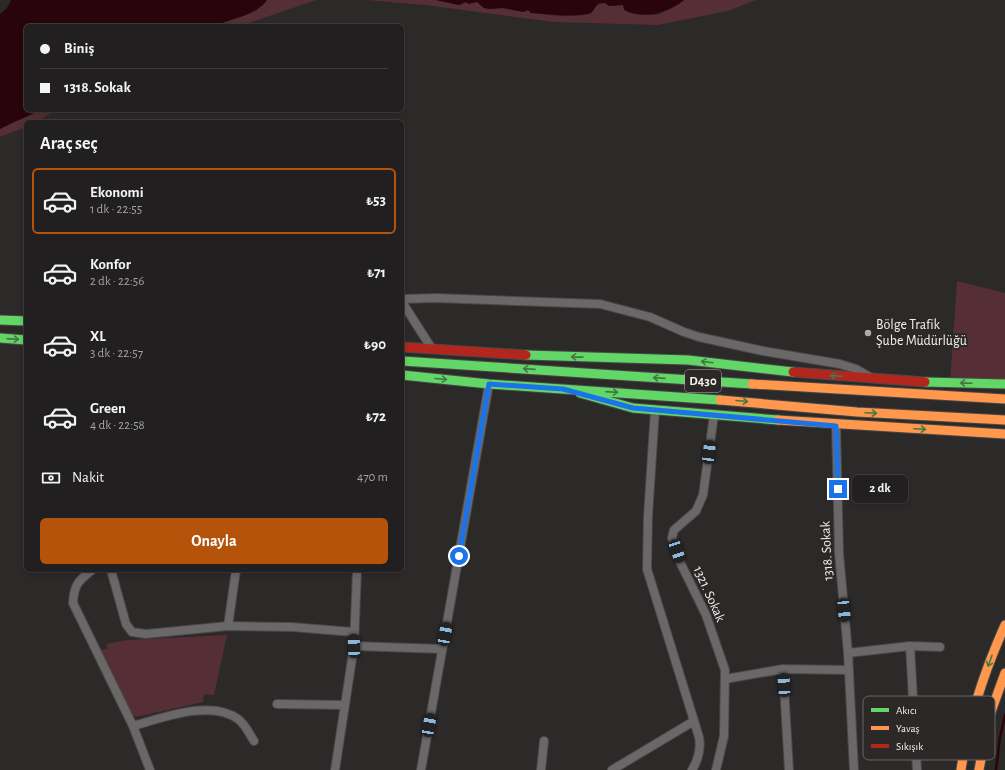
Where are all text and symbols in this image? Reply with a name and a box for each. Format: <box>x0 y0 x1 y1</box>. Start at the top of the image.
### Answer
text: Biniş <box>64 41 94 56</box>
text: 1318. Sokak <box>64 80 131 95</box>
text: Araç seç <box>40 135 97 153</box>
icon: car <box>42 183 78 219</box>
text: Ekonomi <box>90 185 144 200</box>
text: ₺53 <box>366 193 386 208</box>
text: 1 dk · 22:55 <box>90 203 142 216</box>
icon: car <box>42 255 78 291</box>
text: Konfor <box>90 257 131 272</box>
text: ₺71 <box>367 265 386 280</box>
text: 2 dk · 22:56 <box>90 275 144 288</box>
place label: Bölge Trafik Şube Müdürlüğü <box>876 318 967 348</box>
icon: car <box>42 327 78 363</box>
marker: Bölge Trafik Şube Müdürlüğü <box>863 328 873 338</box>
text: XL <box>90 329 106 344</box>
one-way arrow <box>6 336 19 343</box>
text: ₺90 <box>364 337 386 352</box>
text: 3 dk · 22:57 <box>90 347 143 360</box>
one-way arrow <box>571 353 584 361</box>
one-way arrow <box>701 358 714 366</box>
one-way arrow <box>523 366 536 373</box>
road number: D430 <box>685 370 721 392</box>
one-way arrow <box>830 372 843 379</box>
one-way arrow <box>653 374 666 381</box>
one-way arrow <box>434 375 447 383</box>
one-way arrow <box>960 379 973 386</box>
one-way arrow <box>605 389 618 396</box>
one-way arrow <box>735 398 748 405</box>
icon: car <box>42 399 78 435</box>
text: Green <box>90 401 126 416</box>
text: ₺72 <box>365 409 386 424</box>
one-way arrow <box>864 409 877 416</box>
text: 4 dk · 22:58 <box>90 419 145 432</box>
one-way arrow <box>913 426 926 433</box>
car <box>702 439 716 465</box>
icon: cash <box>40 467 62 489</box>
text: Nakit <box>72 470 104 485</box>
text: 470 m <box>357 471 388 484</box>
callout: 2 dk <box>852 475 908 503</box>
route end <box>829 480 847 498</box>
text: 2 dk <box>869 482 891 495</box>
button: Onayla <box>40 518 388 564</box>
street label: 1318. Sokak <box>818 520 836 581</box>
car <box>667 538 687 564</box>
route start <box>450 547 468 565</box>
street label: 1321. Sokak <box>691 564 728 625</box>
car <box>837 598 851 622</box>
car <box>437 621 453 647</box>
car <box>348 634 360 658</box>
one-way arrow <box>985 655 993 667</box>
car <box>777 673 791 697</box>
legend <box>863 696 995 760</box>
text: Akıcı <box>896 705 917 716</box>
car <box>421 712 437 738</box>
text: Yavaş <box>896 723 920 734</box>
text: Sıkışık <box>896 741 923 752</box>

